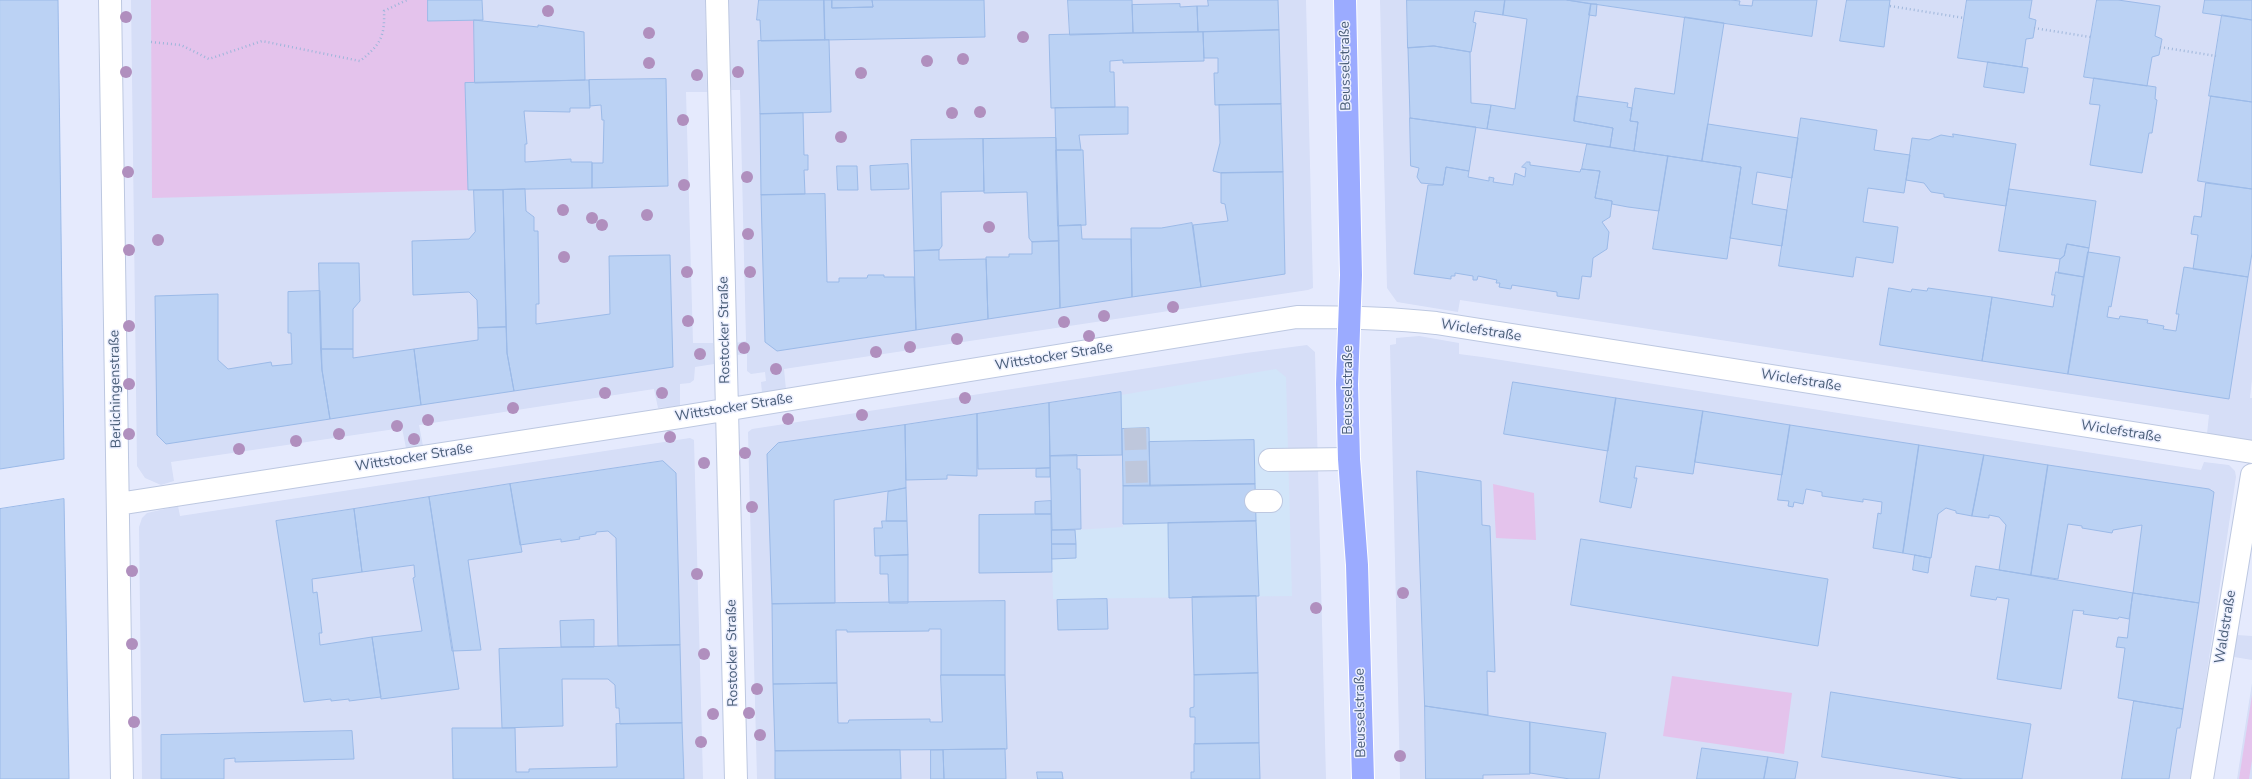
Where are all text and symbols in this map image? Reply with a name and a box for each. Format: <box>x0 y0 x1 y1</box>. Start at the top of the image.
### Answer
street label: Beusselstraße <box>1337 21 1355 111</box>
street label: Rostocker Straße <box>716 276 734 384</box>
street label: Wiclefstraße <box>1440 316 1522 346</box>
street label: Berlichingenstraße <box>107 330 125 448</box>
street label: Wittstocker Straße <box>994 339 1114 375</box>
street label: Beusselstraße <box>1341 345 1357 435</box>
street label: Wiclefstraße <box>1760 366 1842 396</box>
street label: Wittstocker Straße <box>674 390 794 426</box>
street label: Wiclefstraße <box>2080 417 2162 447</box>
street label: Wittstocker Straße <box>354 440 474 476</box>
street label: Waldstraße <box>2212 589 2240 665</box>
street label: Rostocker Straße <box>724 599 742 707</box>
street label: Beusselstraße <box>1352 668 1370 758</box>

